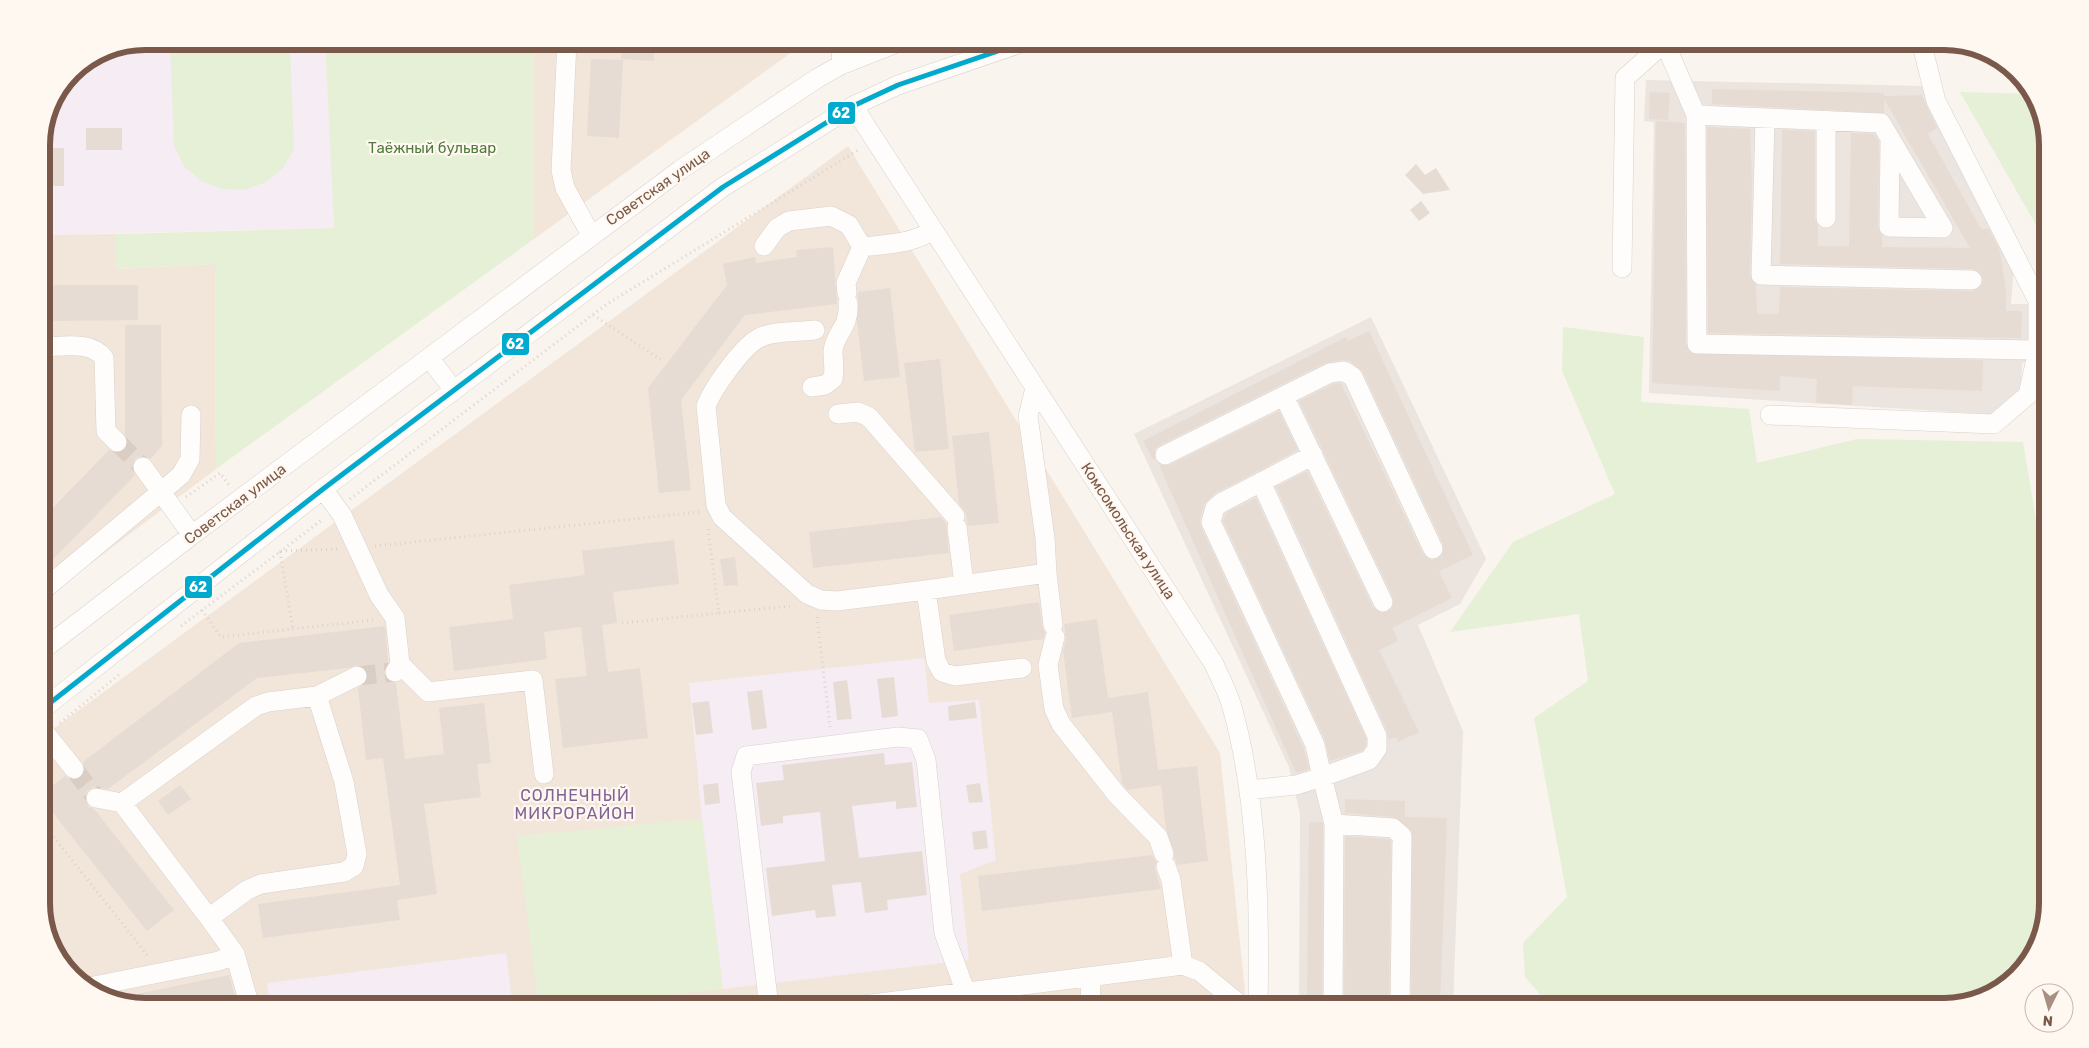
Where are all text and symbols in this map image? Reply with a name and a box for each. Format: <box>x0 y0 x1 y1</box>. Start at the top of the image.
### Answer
line badge: 62 <box>827 101 856 125</box>
text: 62 <box>832 105 850 122</box>
park label: Таёжный бульвар <box>368 139 496 157</box>
street label: Советская улица <box>603 144 713 230</box>
line badge: 62 <box>501 332 530 356</box>
text: 62 <box>506 336 524 353</box>
street label: Комсомольская улица <box>1077 459 1179 603</box>
street label: Советская улица <box>181 460 289 548</box>
line badge: 62 <box>184 575 213 599</box>
text: 62 <box>189 579 207 596</box>
district label: СОЛНЕЧНЫЙ МИКРОРАЙОН <box>514 786 636 823</box>
north arrow <box>2024 983 2074 1033</box>
text: N <box>2042 1012 2054 1029</box>

